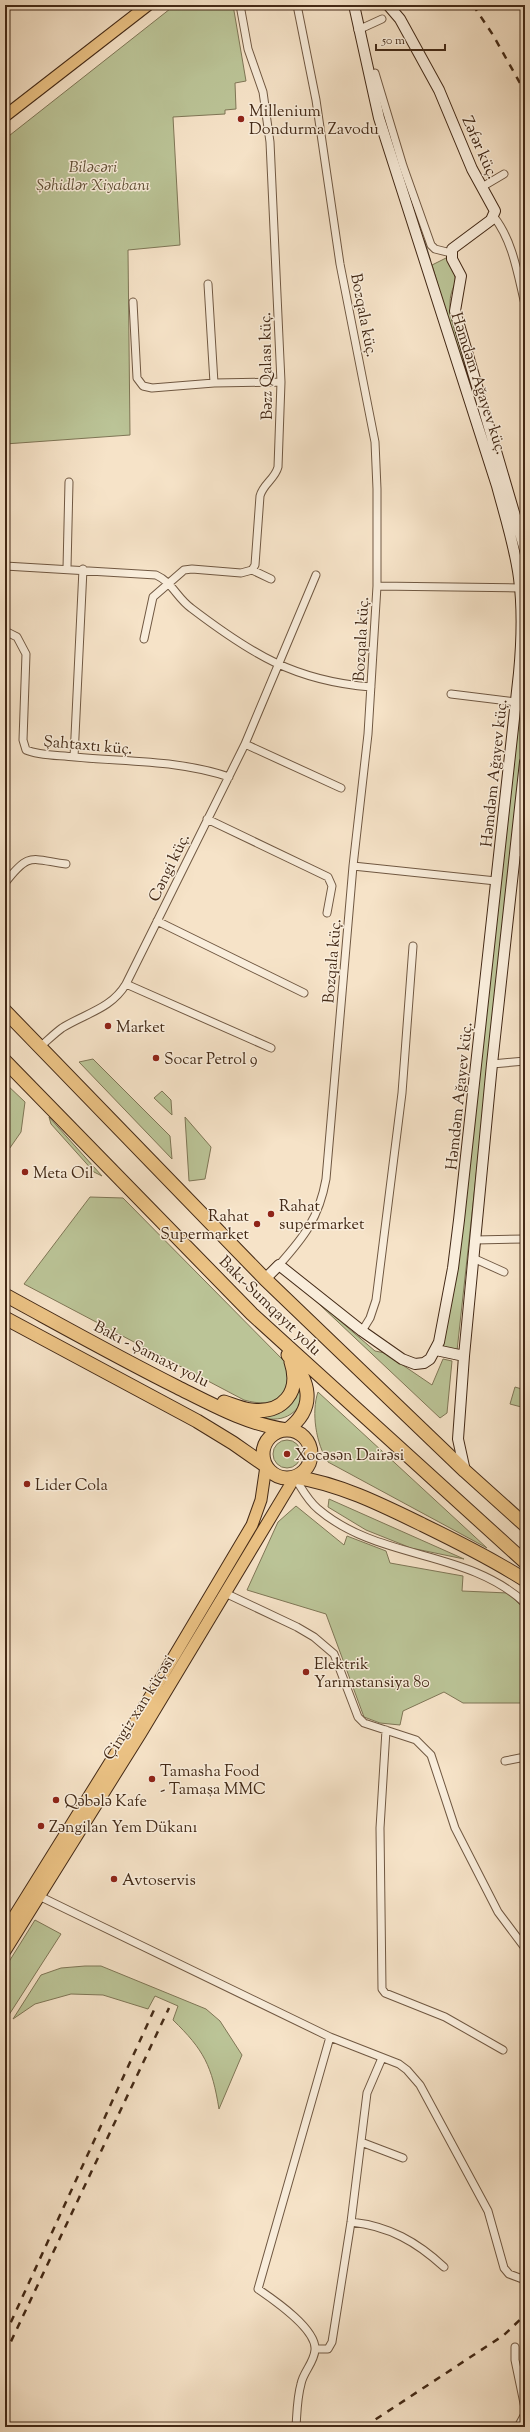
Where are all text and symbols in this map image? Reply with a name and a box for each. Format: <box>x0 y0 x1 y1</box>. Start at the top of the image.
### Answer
scale bar <box>376 26 445 52</box>
text: 50 m <box>381 32 405 50</box>
place label: Millenium Dondurma Zavodu <box>249 101 379 142</box>
street label: Zəfər küç. <box>455 113 503 183</box>
marker: Millenium Dondurma Zavodu <box>236 114 246 124</box>
park label: Biləcəri Şəhidlər Xiyabanı <box>36 157 150 198</box>
street label: Bozqala küç. <box>343 272 382 359</box>
street label: Həmdəm Ağayev küç. <box>444 310 511 458</box>
street label: Bəzz Qalası küç. <box>255 312 280 420</box>
street label: Bozqala küç. <box>349 596 376 682</box>
street label: Həmdəm Ağayev küç. <box>476 698 515 848</box>
street label: Şahtaxtı küç. <box>42 731 133 762</box>
street label: Cəngi küç. <box>144 830 197 906</box>
street label: Bozqala küç. <box>318 918 349 1005</box>
place label: Market <box>116 1017 166 1040</box>
marker: Market <box>103 1021 113 1031</box>
street label: Həmdəm Ağayev küç. <box>441 1021 480 1171</box>
place label: Socar Petrol 9 <box>164 1049 258 1072</box>
marker: Socar Petrol 9 <box>151 1053 161 1063</box>
place label: Meta Oil <box>33 1163 94 1186</box>
marker: Meta Oil <box>20 1167 30 1177</box>
place label: Rahat supermarket <box>279 1196 365 1237</box>
place label: Rahat Supermarket <box>160 1206 250 1247</box>
marker: Rahat supermarket <box>266 1209 276 1219</box>
marker: Rahat Supermarket <box>252 1219 262 1229</box>
street label: Bakı-Sumqayıt yolu <box>213 1252 326 1362</box>
street label: Bakı - Şamaxı yolu <box>89 1316 213 1394</box>
place label: Xocəsən Dairəsi <box>295 1445 405 1468</box>
marker: Xocəsən Dairəsi <box>282 1449 292 1459</box>
place label: Lider Cola <box>35 1475 108 1498</box>
marker: Lider Cola <box>22 1479 32 1489</box>
street label: Çingiz xan küçəsi <box>99 1651 182 1765</box>
place label: Elektrik Yarımstansiya 80 <box>314 1654 430 1695</box>
marker: Elektrik Yarımstansiya 80 <box>301 1667 311 1677</box>
place label: Tamasha Food - Tamaşa MMC <box>160 1761 266 1802</box>
marker: Tamasha Food - Tamaşa MMC <box>147 1774 157 1784</box>
place label: Qəbələ Kafe <box>64 1791 147 1814</box>
marker: Qəbələ Kafe <box>51 1795 61 1805</box>
place label: Zəngilan Yem Dükanı <box>49 1817 198 1840</box>
marker: Zəngilan Yem Dükanı <box>36 1821 46 1831</box>
place label: Avtoservis <box>122 1870 196 1893</box>
marker: Avtoservis <box>109 1874 119 1884</box>

